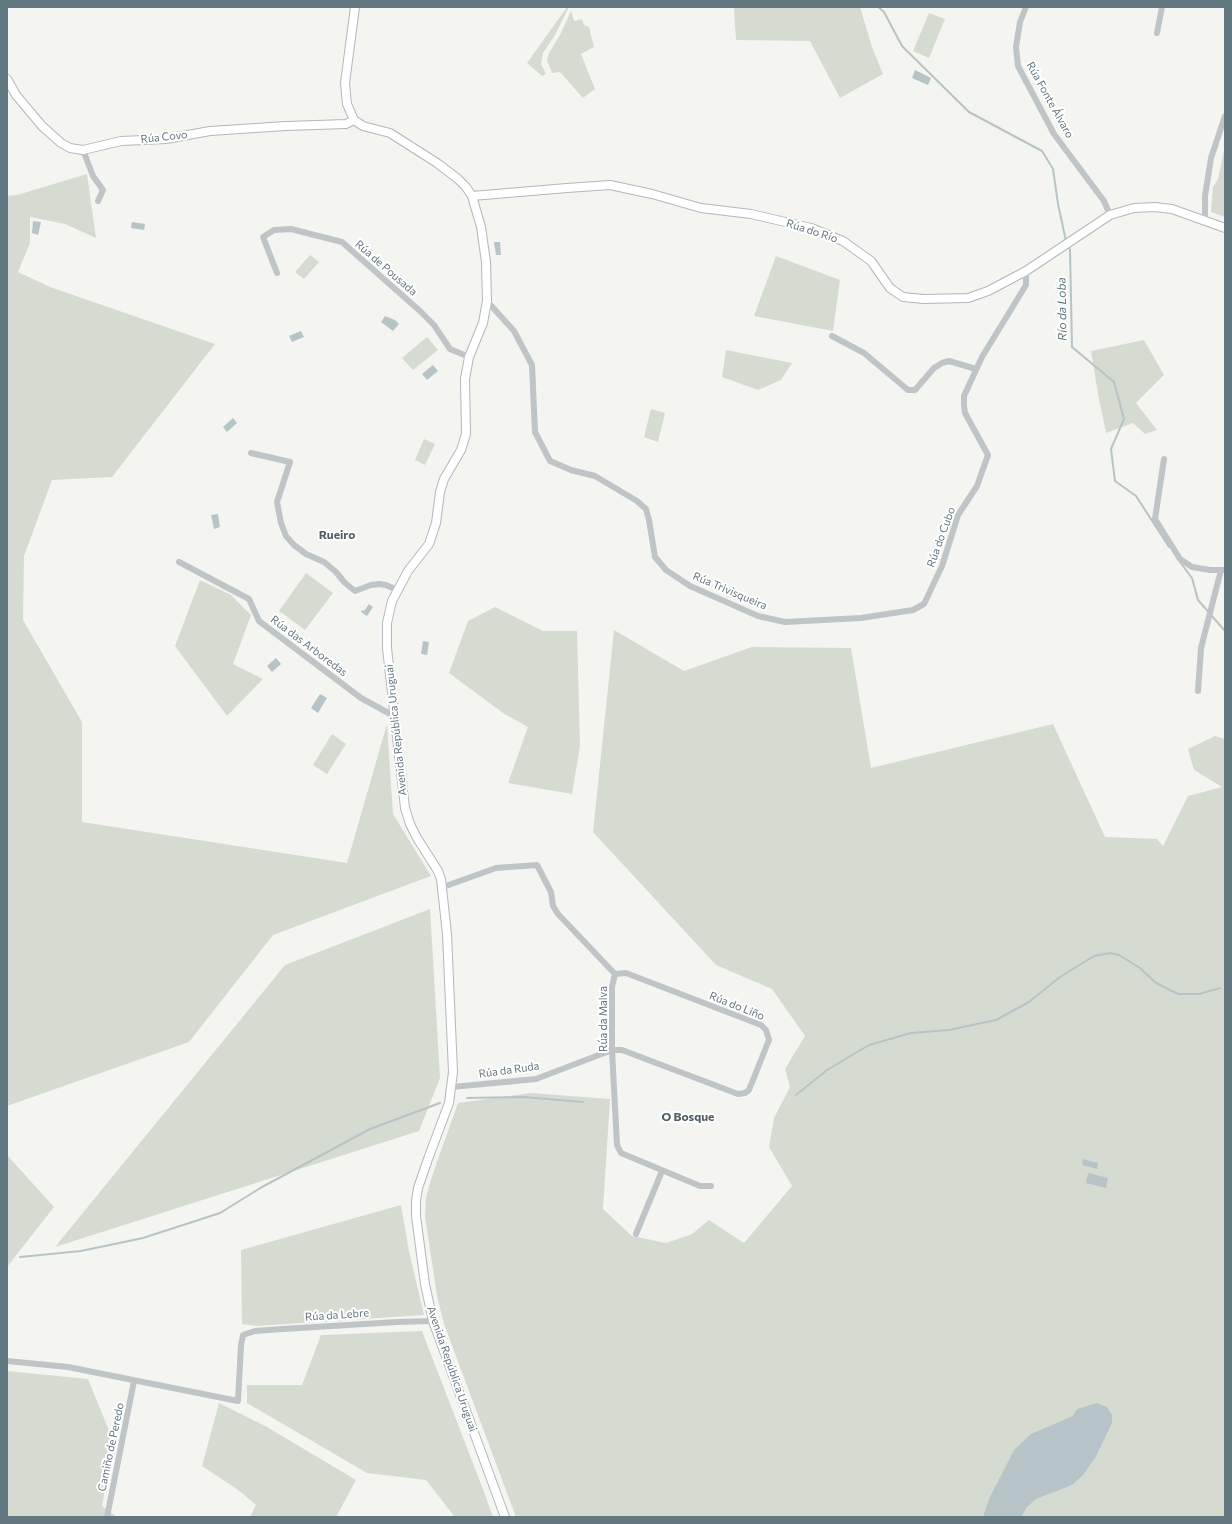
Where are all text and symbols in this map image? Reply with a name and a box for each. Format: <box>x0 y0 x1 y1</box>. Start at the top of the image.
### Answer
street label: Rúa Fonte Álvaro <box>1024 60 1076 140</box>
street label: Rúa Covo <box>140 128 188 146</box>
street label: Rúa do Río <box>785 217 839 245</box>
street label: Rúa de Pousada <box>352 237 420 299</box>
water label: Río da Loba <box>1054 277 1070 341</box>
street label: Rúa do Cubo <box>924 505 958 569</box>
district label: Rueiro <box>319 528 355 542</box>
street label: Rúa Trivisqueira <box>691 569 769 613</box>
street label: Rúa das Arboredas <box>268 613 350 679</box>
street label: Avenida República Uruguai <box>383 664 409 796</box>
street label: Rúa da Malva <box>596 986 610 1052</box>
street label: Rúa do Liño <box>707 989 767 1023</box>
street label: Rúa da Ruda <box>478 1059 540 1081</box>
district label: O Bosque <box>662 1110 714 1124</box>
street label: Avenida República Uruguai <box>424 1304 480 1434</box>
street label: Rúa da Lebre <box>305 1306 369 1324</box>
street label: Camiño de Peredo <box>95 1401 127 1493</box>

